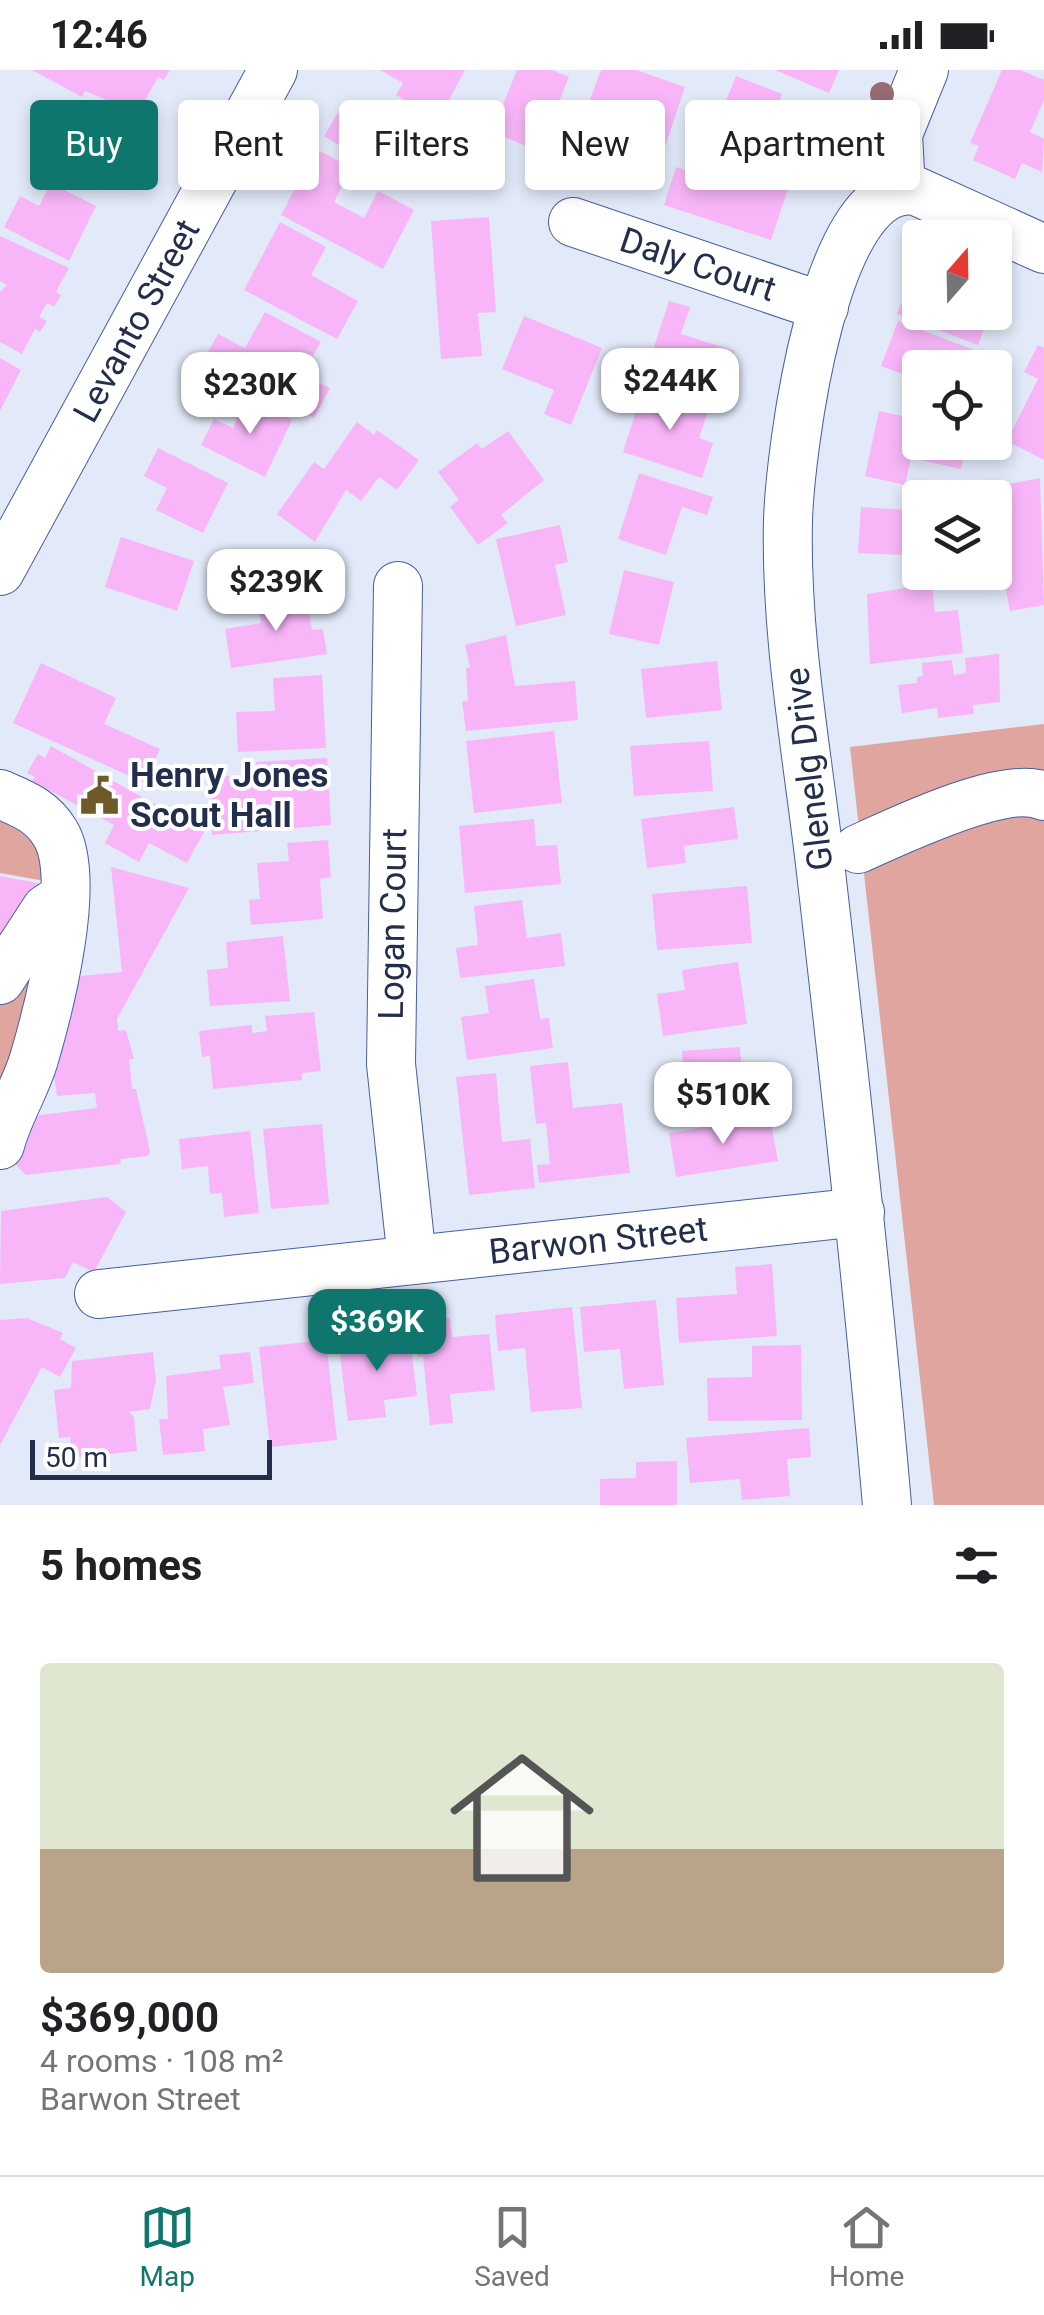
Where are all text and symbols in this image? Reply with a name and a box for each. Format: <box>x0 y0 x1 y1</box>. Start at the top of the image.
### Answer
text: 12:46 <box>50 13 148 57</box>
chip: Buy <box>30 100 158 190</box>
chip: Rent <box>178 100 319 190</box>
chip: Filters <box>339 100 505 190</box>
chip: New <box>525 100 665 190</box>
chip: Apartment <box>685 100 920 190</box>
street label: Levanto Street <box>65 212 208 429</box>
street label: Daly Court <box>615 219 781 310</box>
north arrow <box>902 220 1012 330</box>
map controls <box>902 220 1012 590</box>
pin: $244K <box>600 348 740 433</box>
button: locate <box>902 350 1012 460</box>
pin: $230K <box>180 352 320 437</box>
text: $244K <box>623 361 717 399</box>
text: $230K <box>203 365 297 403</box>
button: layers <box>902 480 1012 590</box>
pin: $239K <box>206 549 346 634</box>
text: $239K <box>229 562 323 600</box>
street label: Glenelg Drive <box>776 665 842 873</box>
place label: Henry Jones Scout Hall <box>130 755 328 836</box>
public building icon: Henry Jones Scout Hall <box>79 774 121 816</box>
street label: Logan Court <box>371 828 415 1020</box>
pin: $510K <box>653 1062 793 1147</box>
text: $510K <box>676 1075 770 1113</box>
street label: Barwon Street <box>487 1208 710 1272</box>
pin: $369K <box>307 1289 447 1374</box>
text: $369K <box>330 1302 424 1340</box>
scale bar <box>30 1435 272 1480</box>
text: 50 m <box>45 1441 108 1474</box>
icon: filters <box>949 1538 1004 1593</box>
text: 5 homes <box>40 1541 202 1590</box>
icon: home <box>432 1728 612 1908</box>
text: $369,000 <box>40 1993 219 2042</box>
text: 4 rooms · 108 m² <box>40 2042 283 2080</box>
text: Barwon Street <box>40 2080 241 2118</box>
tab: Map <box>140 2200 195 2293</box>
tab: Saved <box>474 2200 550 2293</box>
tab: Home <box>829 2200 904 2293</box>

